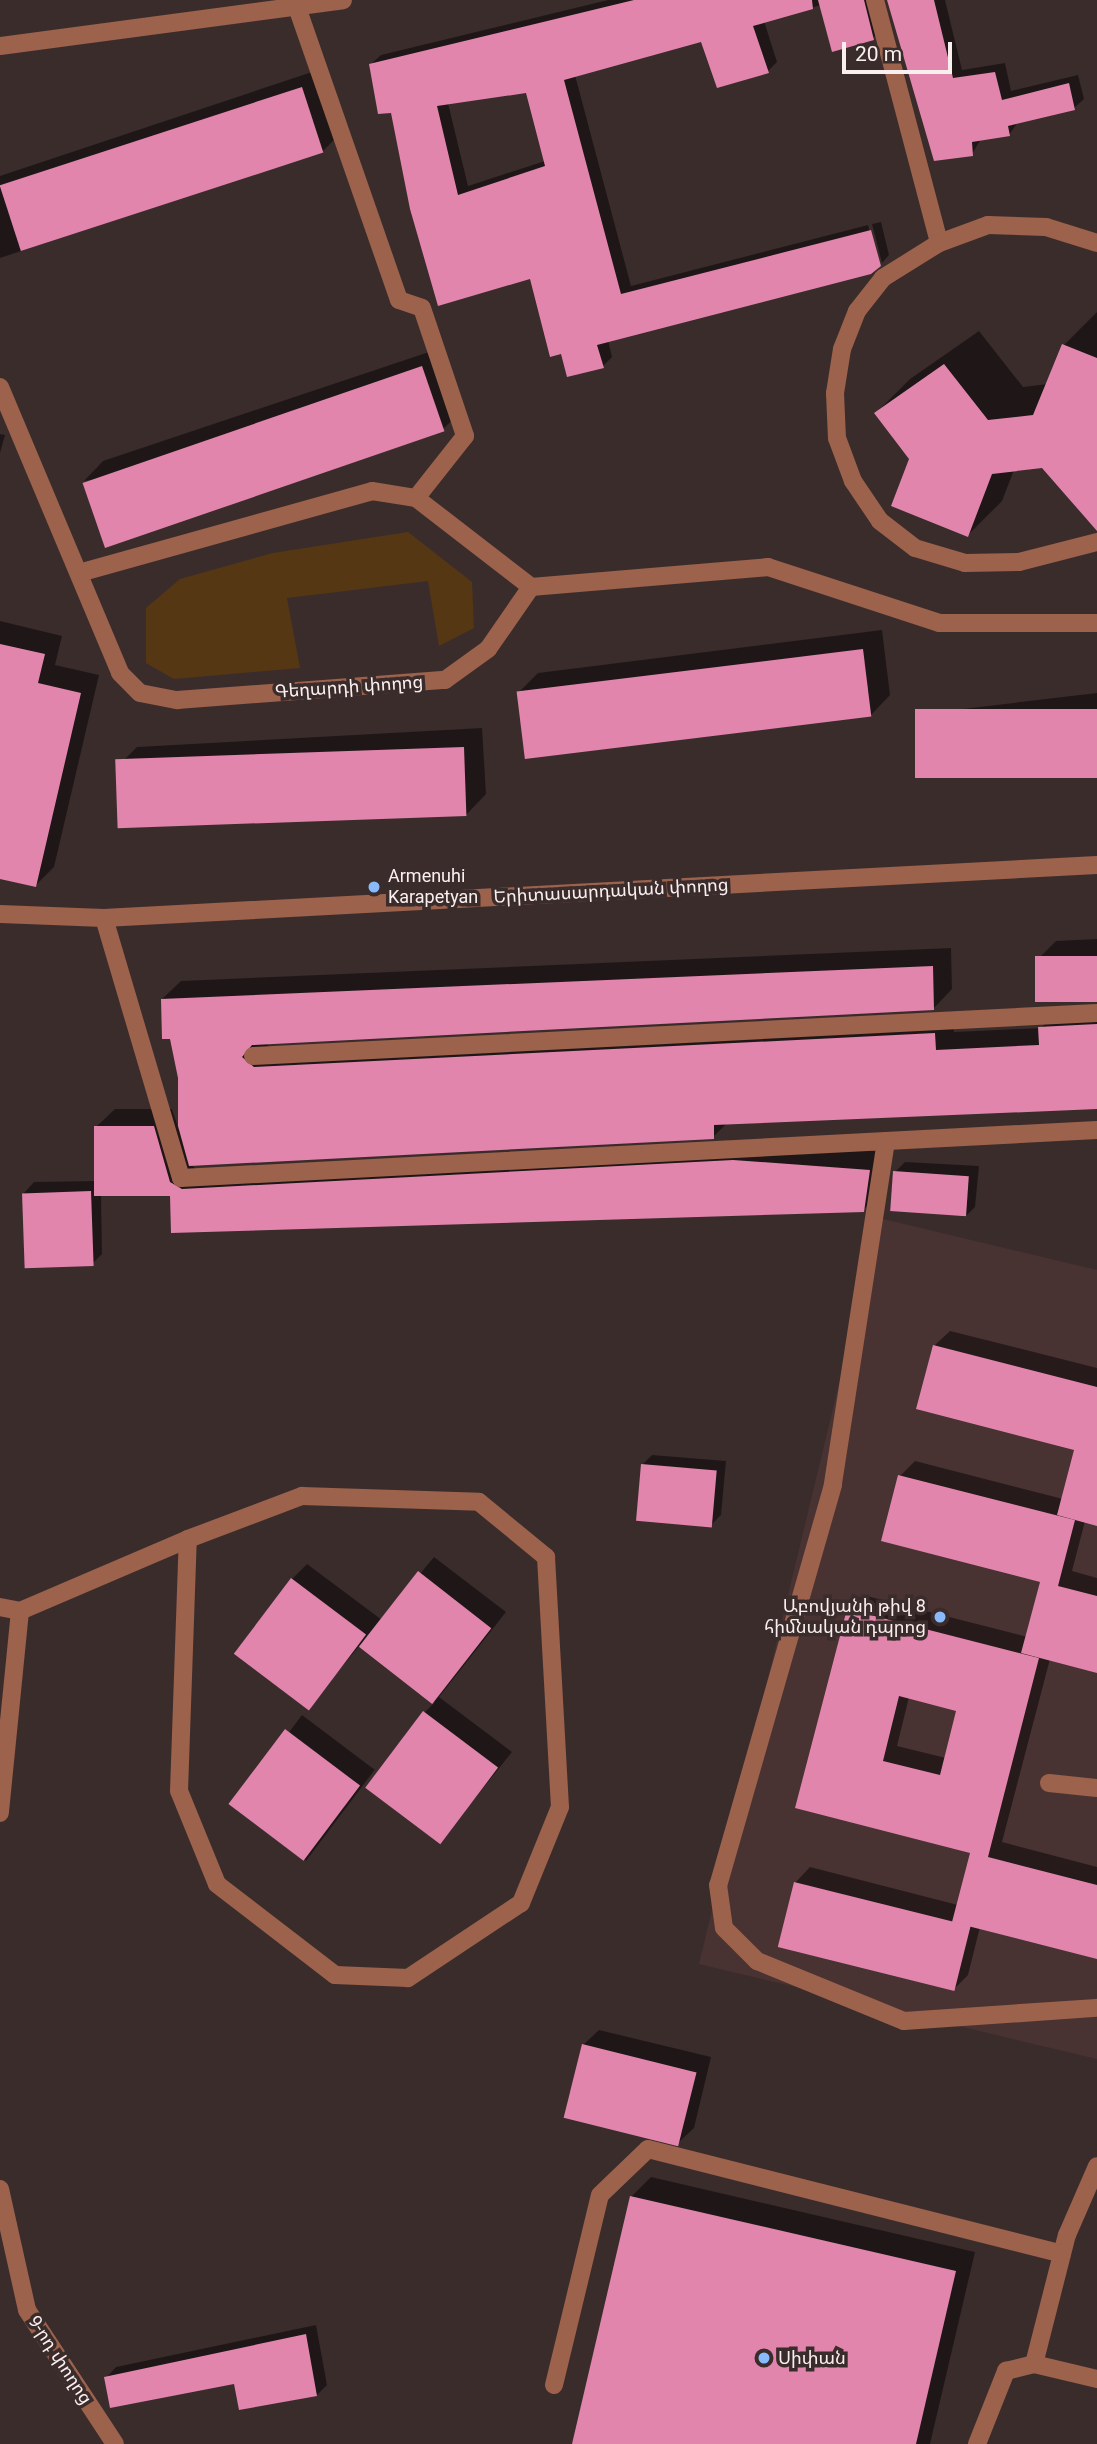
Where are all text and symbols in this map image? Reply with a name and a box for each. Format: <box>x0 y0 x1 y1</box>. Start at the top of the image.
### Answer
scale bar <box>845 28 955 72</box>
text: 20 m <box>855 42 902 66</box>
street label: Գեղարդի փողոց <box>274 671 424 703</box>
place label: Armenuhi Karapetyan <box>388 866 478 908</box>
street label: Երիտասարդական փողոց <box>493 874 729 908</box>
marker: Armenuhi Karapetyan <box>366 879 382 895</box>
place label: Աբովյանի թիվ 8 հիմնական դպրոց <box>764 1596 926 1638</box>
marker: Աբովյանի թիվ 8 հիմնական դպրոց <box>932 1609 948 1625</box>
street label: 9-րդ փողոց <box>23 2312 97 2408</box>
place label: Սիփան <box>778 2347 846 2369</box>
marker: Սիփան <box>756 2350 772 2366</box>

